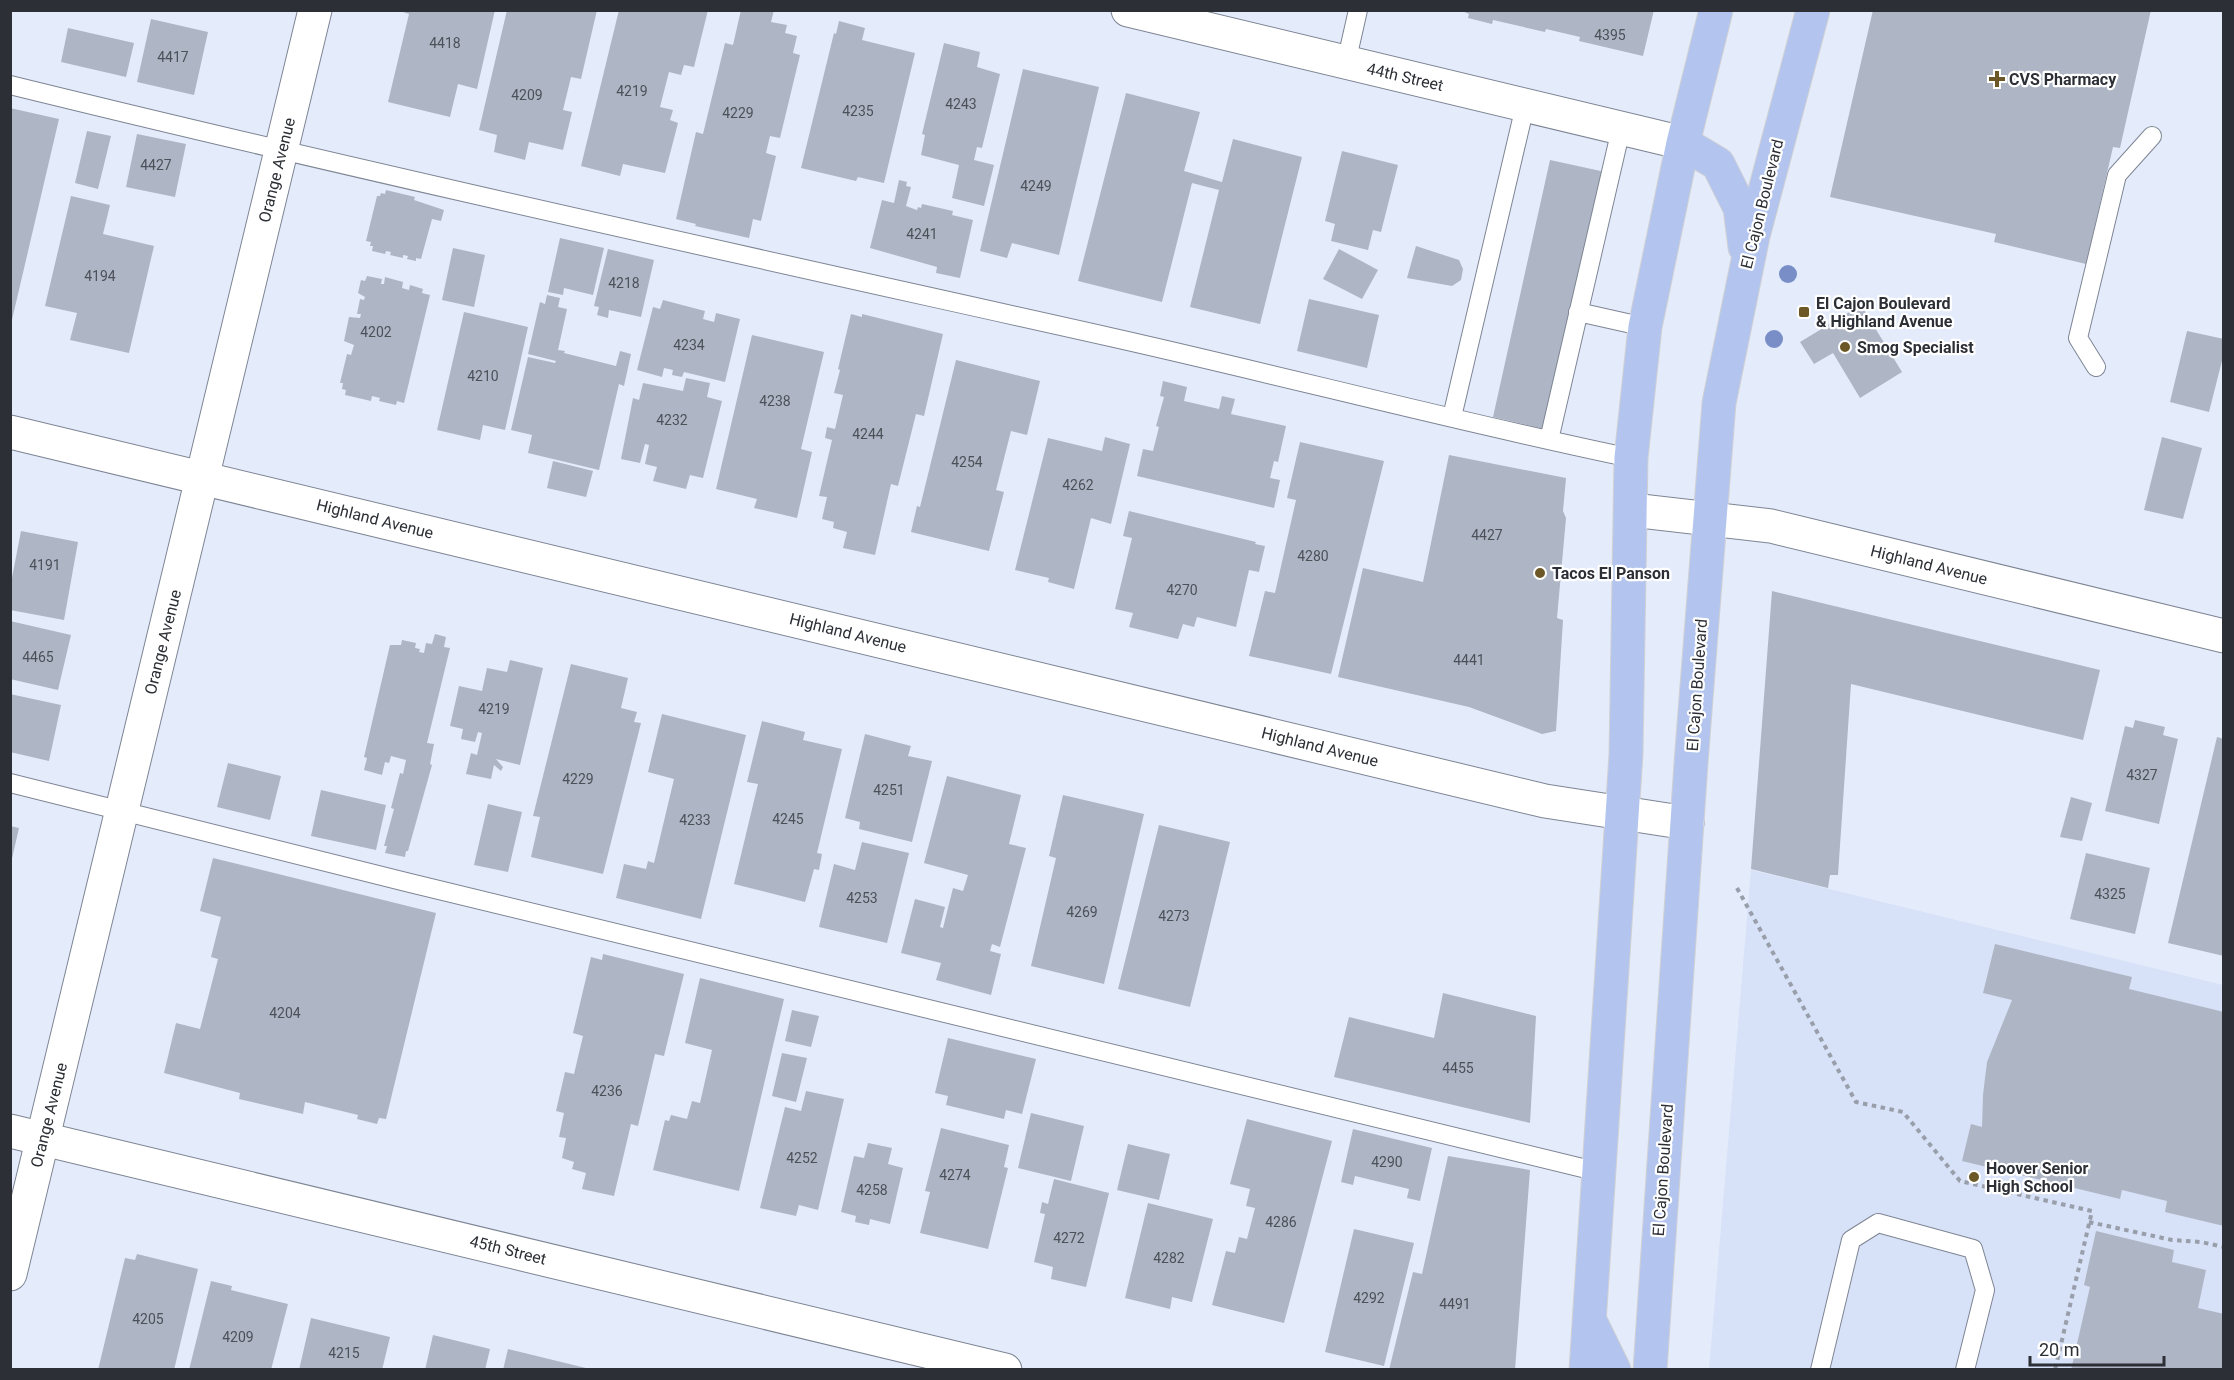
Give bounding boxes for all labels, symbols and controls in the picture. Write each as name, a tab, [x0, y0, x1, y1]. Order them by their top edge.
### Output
house number: 4395	[1594, 27, 1626, 43]
house number: 4418	[429, 35, 461, 51]
house number: 4417	[157, 49, 189, 65]
street label: 44th Street	[1365, 59, 1445, 95]
place label: CVS Pharmacy	[2009, 70, 2117, 89]
marker: CVS Pharmacy	[1990, 72, 2004, 86]
house number: 4219	[616, 83, 648, 99]
house number: 4209	[511, 87, 543, 103]
house number: 4243	[945, 96, 977, 112]
house number: 4235	[842, 103, 874, 119]
house number: 4229	[722, 105, 754, 121]
street label: Orange Avenue	[255, 116, 299, 224]
street label: El Cajon Boulevard	[1737, 137, 1787, 271]
house number: 4427	[140, 157, 172, 173]
house number: 4249	[1020, 178, 1052, 194]
house number: 4241	[906, 226, 938, 242]
house number: 4194	[84, 268, 116, 284]
house number: 4218	[608, 275, 640, 291]
place label: El Cajon Boulevard & Highland Avenue	[1816, 294, 1953, 331]
marker: El Cajon Boulevard & Highland Avenue	[1797, 305, 1811, 319]
house number: 4202	[360, 324, 392, 340]
house number: 4234	[673, 337, 705, 353]
place label: Smog Specialist	[1857, 338, 1974, 357]
marker: Smog Specialist	[1838, 340, 1852, 354]
house number: 4210	[467, 368, 499, 384]
house number: 4238	[759, 393, 791, 409]
house number: 4232	[656, 412, 688, 428]
house number: 4244	[852, 426, 884, 442]
house number: 4254	[951, 454, 983, 470]
house number: 4262	[1062, 477, 1094, 493]
street label: Highland Avenue	[315, 495, 435, 543]
house number: 4427	[1471, 527, 1503, 543]
street label: Highland Avenue	[1869, 541, 1989, 589]
house number: 4280	[1297, 548, 1329, 564]
house number: 4191	[29, 557, 61, 573]
place label: Tacos El Panson	[1552, 564, 1670, 583]
marker: Tacos El Panson	[1533, 566, 1547, 580]
house number: 4270	[1166, 582, 1198, 598]
street label: Orange Avenue	[141, 588, 185, 696]
street label: Highland Avenue	[788, 609, 908, 657]
street label: El Cajon Boulevard	[1683, 618, 1711, 752]
house number: 4465	[22, 649, 54, 665]
house number: 4441	[1453, 652, 1485, 668]
house number: 4219	[478, 701, 510, 717]
street label: Highland Avenue	[1260, 723, 1380, 771]
house number: 4327	[2126, 767, 2158, 783]
house number: 4229	[562, 771, 594, 787]
house number: 4251	[873, 782, 905, 798]
house number: 4245	[772, 811, 804, 827]
house number: 4233	[679, 812, 711, 828]
house number: 4325	[2094, 886, 2126, 902]
house number: 4253	[846, 890, 878, 906]
house number: 4269	[1066, 904, 1098, 920]
house number: 4273	[1158, 908, 1190, 924]
house number: 4204	[269, 1005, 301, 1021]
house number: 4455	[1442, 1060, 1474, 1076]
street label: Orange Avenue	[27, 1061, 71, 1169]
house number: 4236	[591, 1083, 623, 1099]
street label: El Cajon Boulevard	[1649, 1103, 1677, 1237]
house number: 4252	[786, 1150, 818, 1166]
house number: 4290	[1371, 1154, 1403, 1170]
place label: Hoover Senior High School	[1986, 1159, 2088, 1196]
house number: 4274	[939, 1167, 971, 1183]
marker: Hoover Senior High School	[1967, 1170, 1981, 1184]
house number: 4258	[856, 1182, 888, 1198]
house number: 4286	[1265, 1214, 1297, 1230]
house number: 4272	[1053, 1230, 1085, 1246]
street label: 45th Street	[468, 1231, 548, 1269]
house number: 4282	[1153, 1250, 1185, 1266]
house number: 4292	[1353, 1290, 1385, 1306]
house number: 4491	[1439, 1296, 1471, 1312]
house number: 4205	[132, 1311, 164, 1327]
house number: 4209	[222, 1329, 254, 1345]
scale bar	[2030, 1329, 2164, 1367]
text: 20 m	[2039, 1339, 2079, 1360]
house number: 4215	[328, 1345, 360, 1361]

